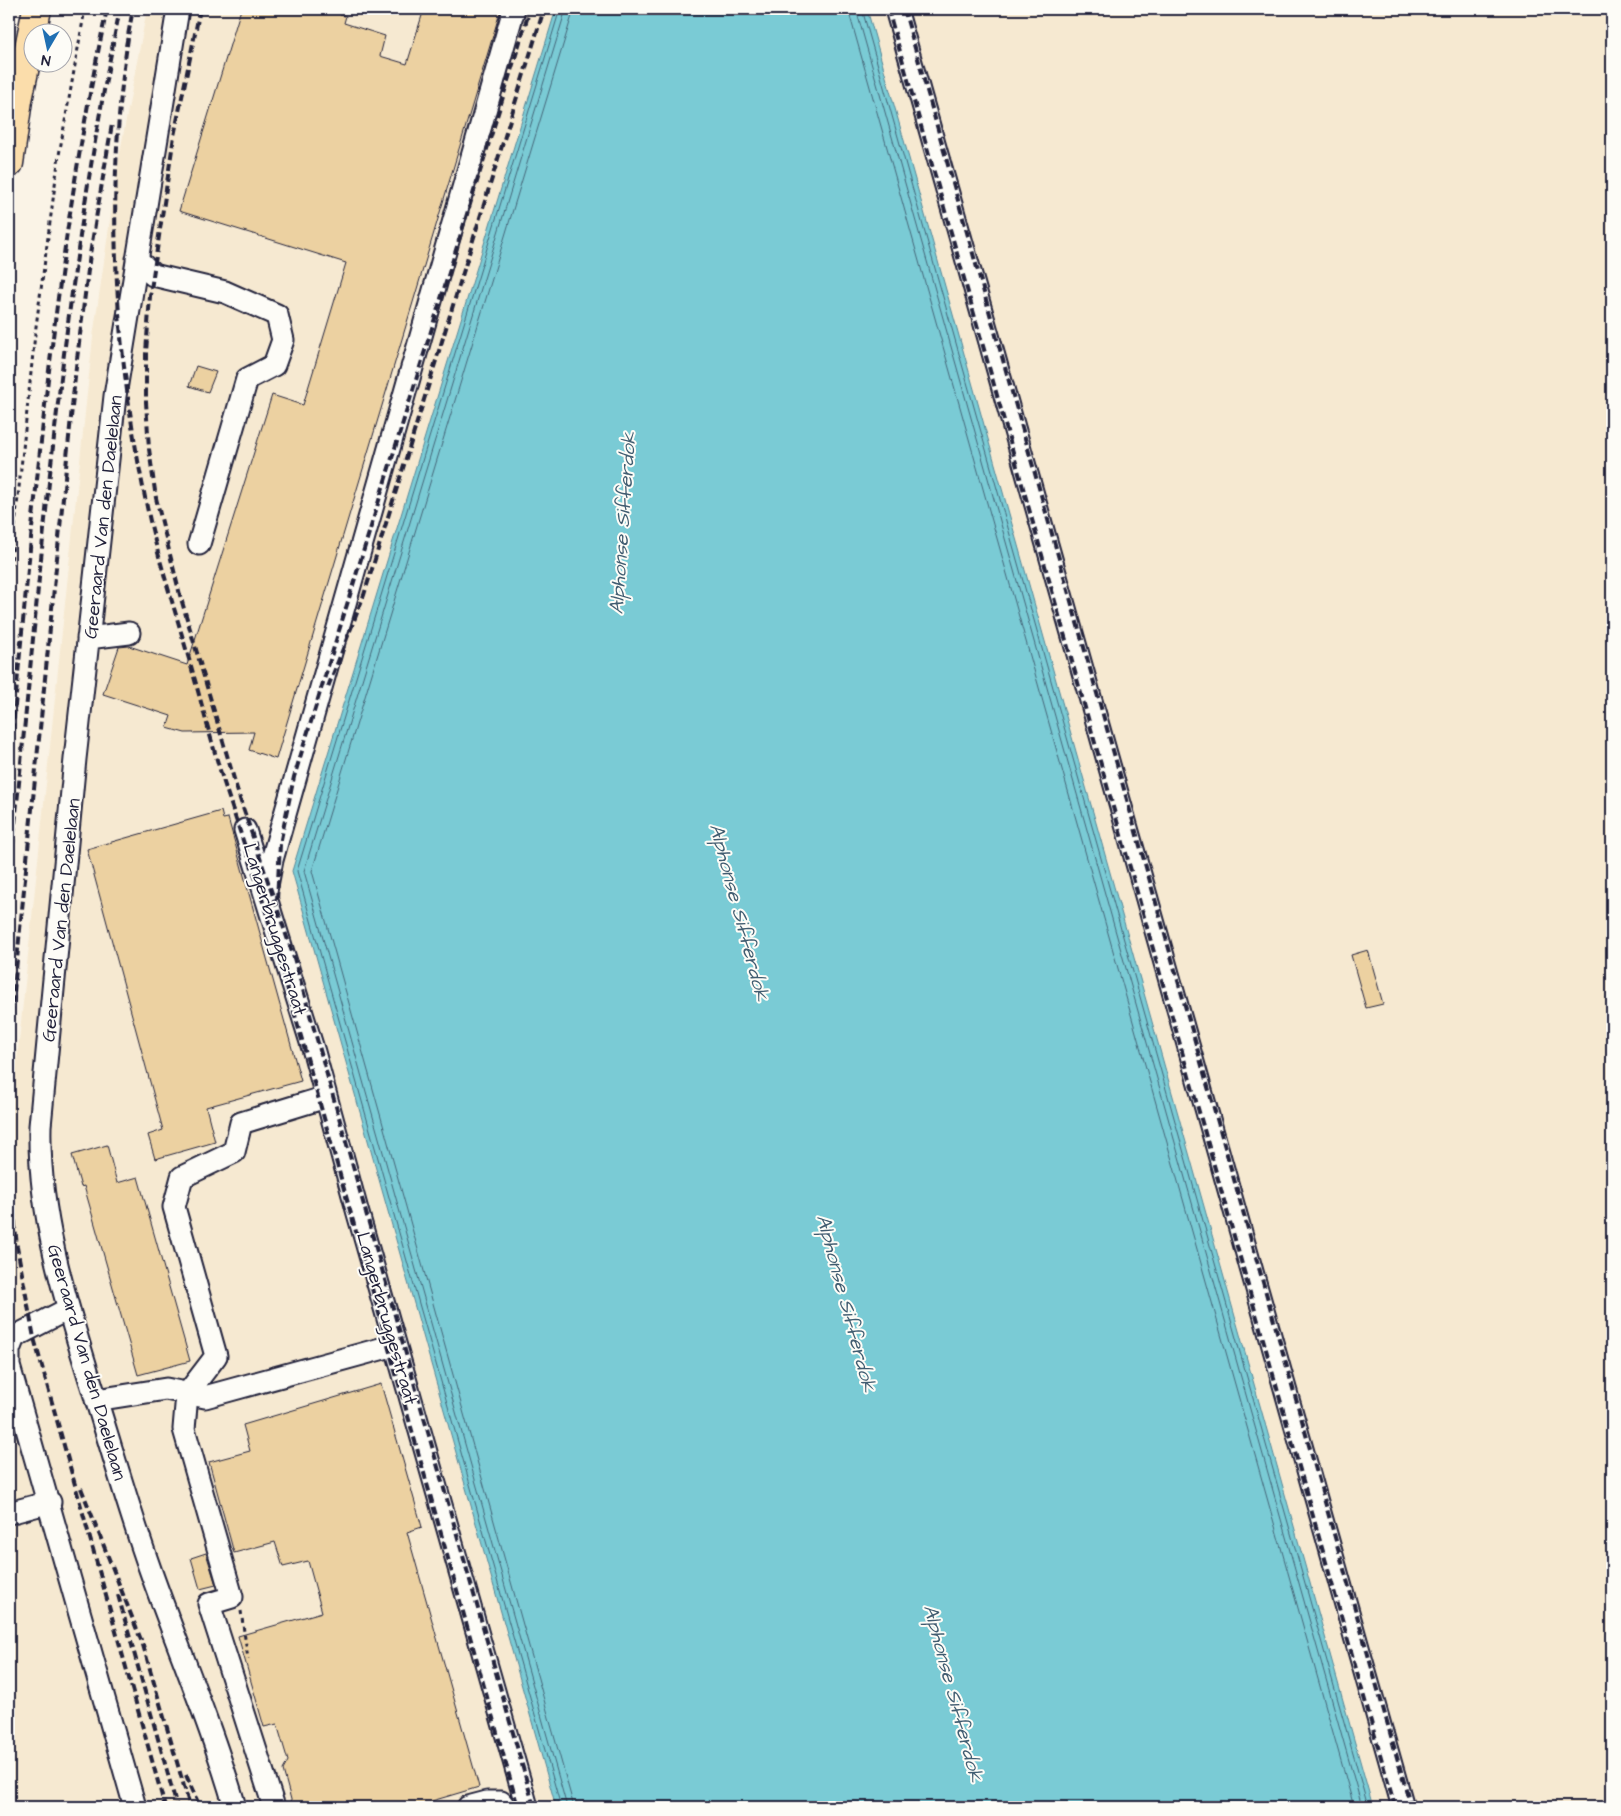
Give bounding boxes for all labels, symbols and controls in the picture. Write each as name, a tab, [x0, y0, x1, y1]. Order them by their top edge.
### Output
north arrow	[22, 22, 72, 72]
text: N	[40, 49, 52, 70]
street label: Geeraard Van den Daelelaan	[77, 394, 130, 640]
water label: Alphonse Sifferdok	[603, 430, 643, 615]
street label: Geeraard Van den Daelelaan	[35, 797, 88, 1043]
water label: Alphonse Sifferdok	[702, 821, 776, 1005]
street label: Langerbruggestraat	[235, 840, 314, 1019]
water label: Alphonse Sifferdok	[809, 1212, 883, 1396]
street label: Langerbruggestraat	[348, 1229, 424, 1408]
street label: Geeraard Van den Daelelaan	[40, 1241, 133, 1484]
water label: Alphonse Sifferdok	[916, 1602, 990, 1786]

